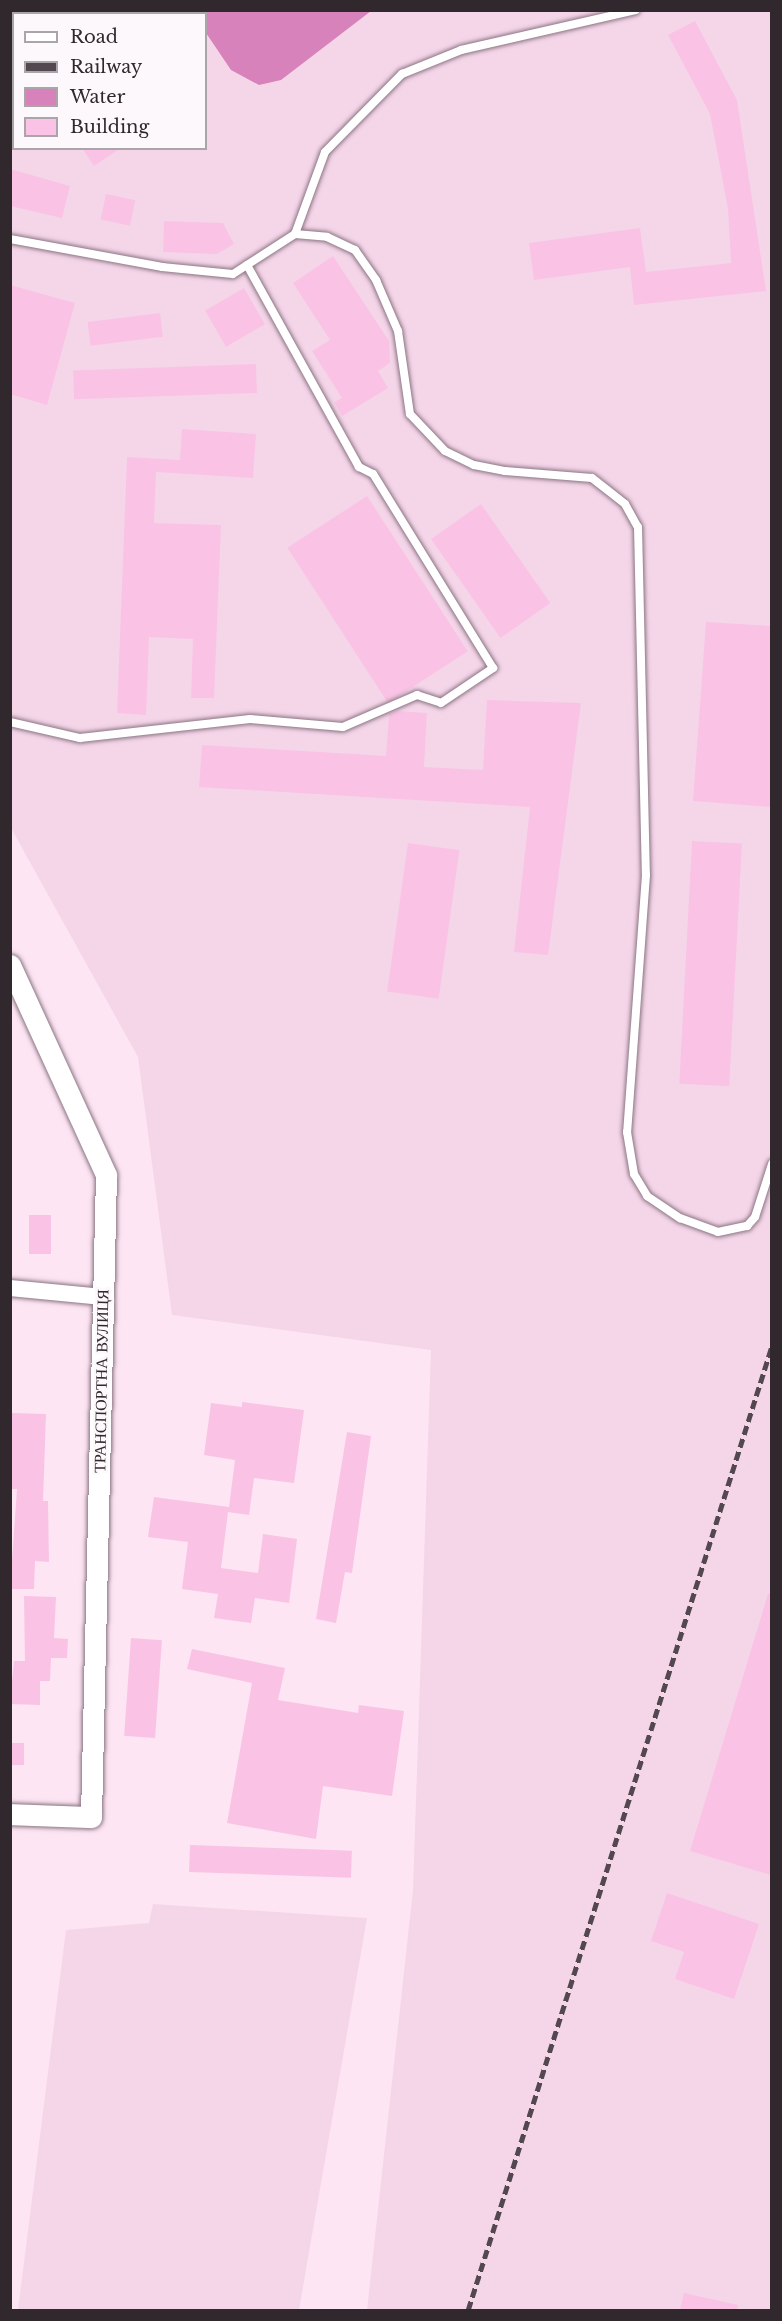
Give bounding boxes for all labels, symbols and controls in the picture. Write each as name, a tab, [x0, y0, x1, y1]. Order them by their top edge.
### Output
legend	[12, 12, 207, 150]
text: Road	[70, 26, 118, 48]
text: Railway	[70, 56, 142, 78]
text: Water	[70, 86, 125, 108]
text: Building	[70, 116, 149, 138]
street label: ТРАНСПОРТНА ВУЛИЦЯ	[90, 1289, 112, 1473]

